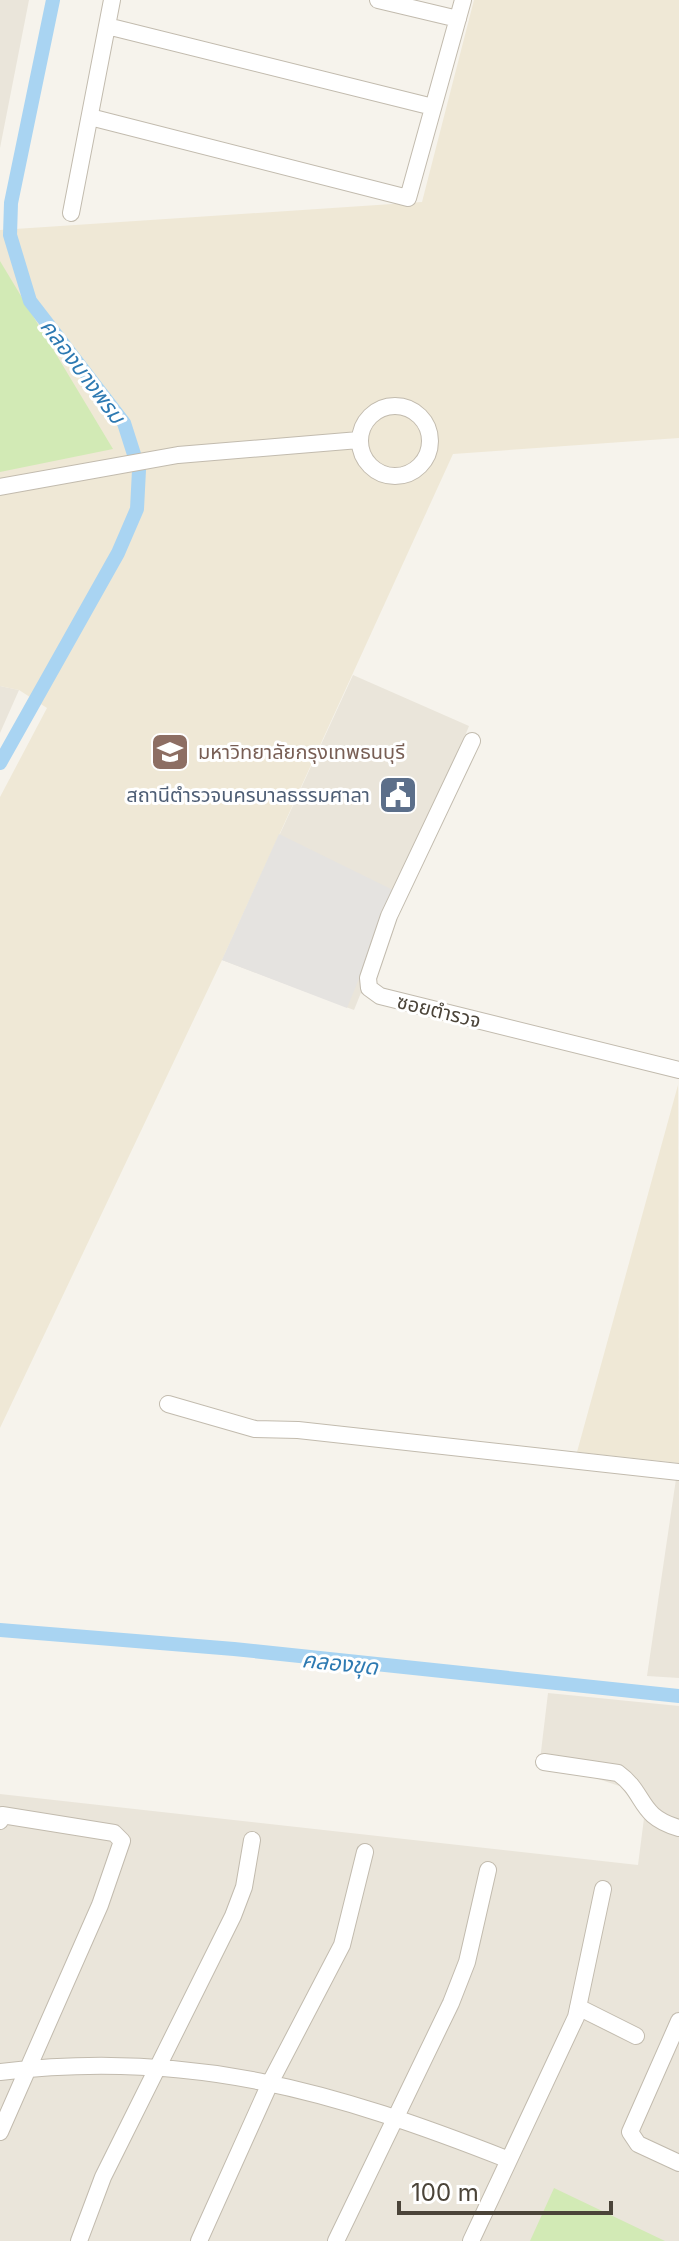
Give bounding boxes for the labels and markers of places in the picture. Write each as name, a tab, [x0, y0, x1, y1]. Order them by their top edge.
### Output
school or university icon: มหาวิทยาลัยกรุงเทพธนบุรี	[149, 731, 191, 773]
place label: มหาวิทยาลัยกรุงเทพธนบุรี	[198, 740, 405, 764]
public building icon: สถานีตำรวจนครบาลธรรมศาลา	[377, 774, 419, 816]
place label: สถานีตำรวจนครบาลธรรมศาลา	[126, 783, 370, 807]

